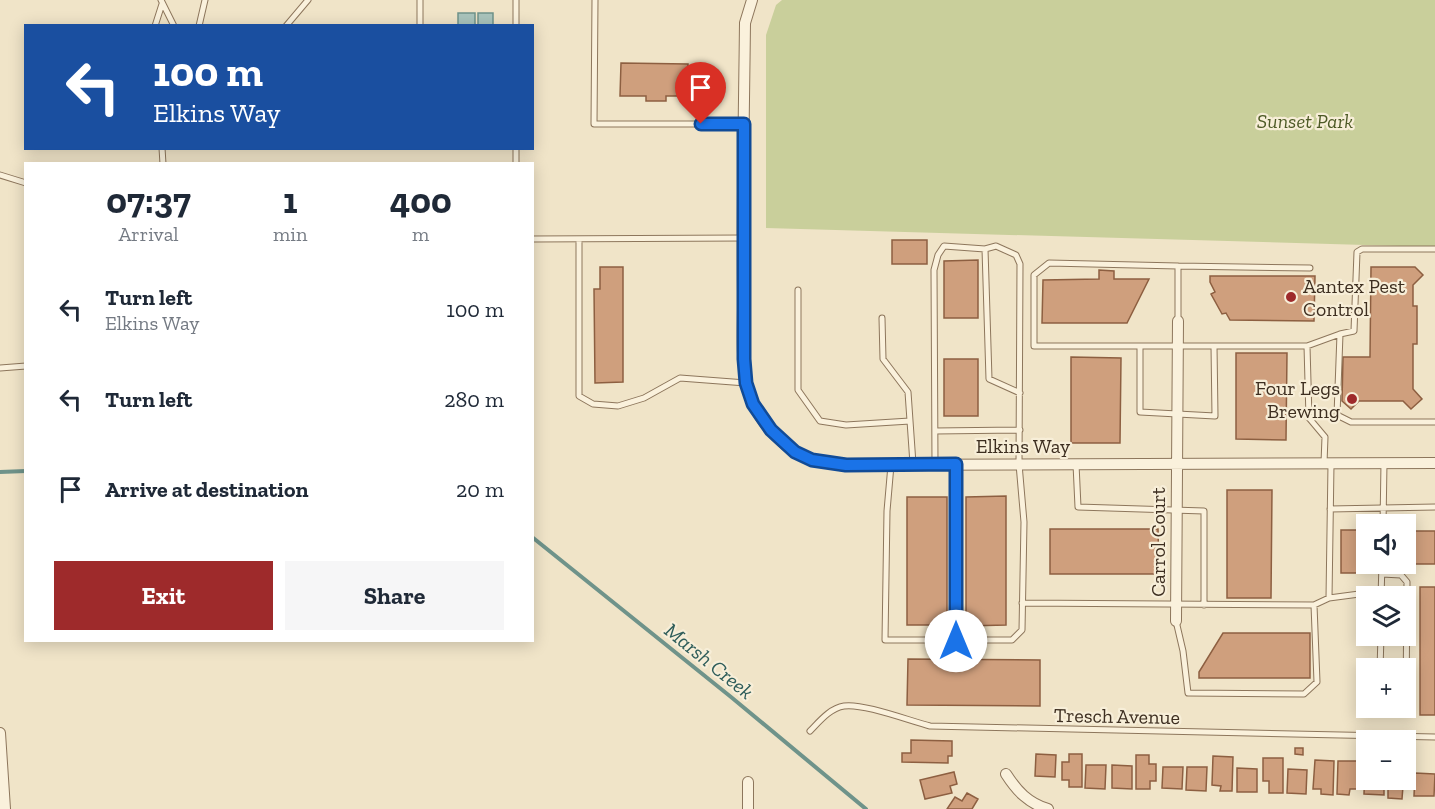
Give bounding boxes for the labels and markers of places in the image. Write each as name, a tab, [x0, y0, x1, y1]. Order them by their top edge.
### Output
pin	[675, 62, 726, 124]
place label: Aantex Pest Control	[1303, 274, 1406, 321]
marker: Aantex Pest Control	[1284, 290, 1298, 304]
place label: Four Legs Brewing	[1255, 376, 1340, 423]
marker: Four Legs Brewing	[1345, 392, 1359, 406]

